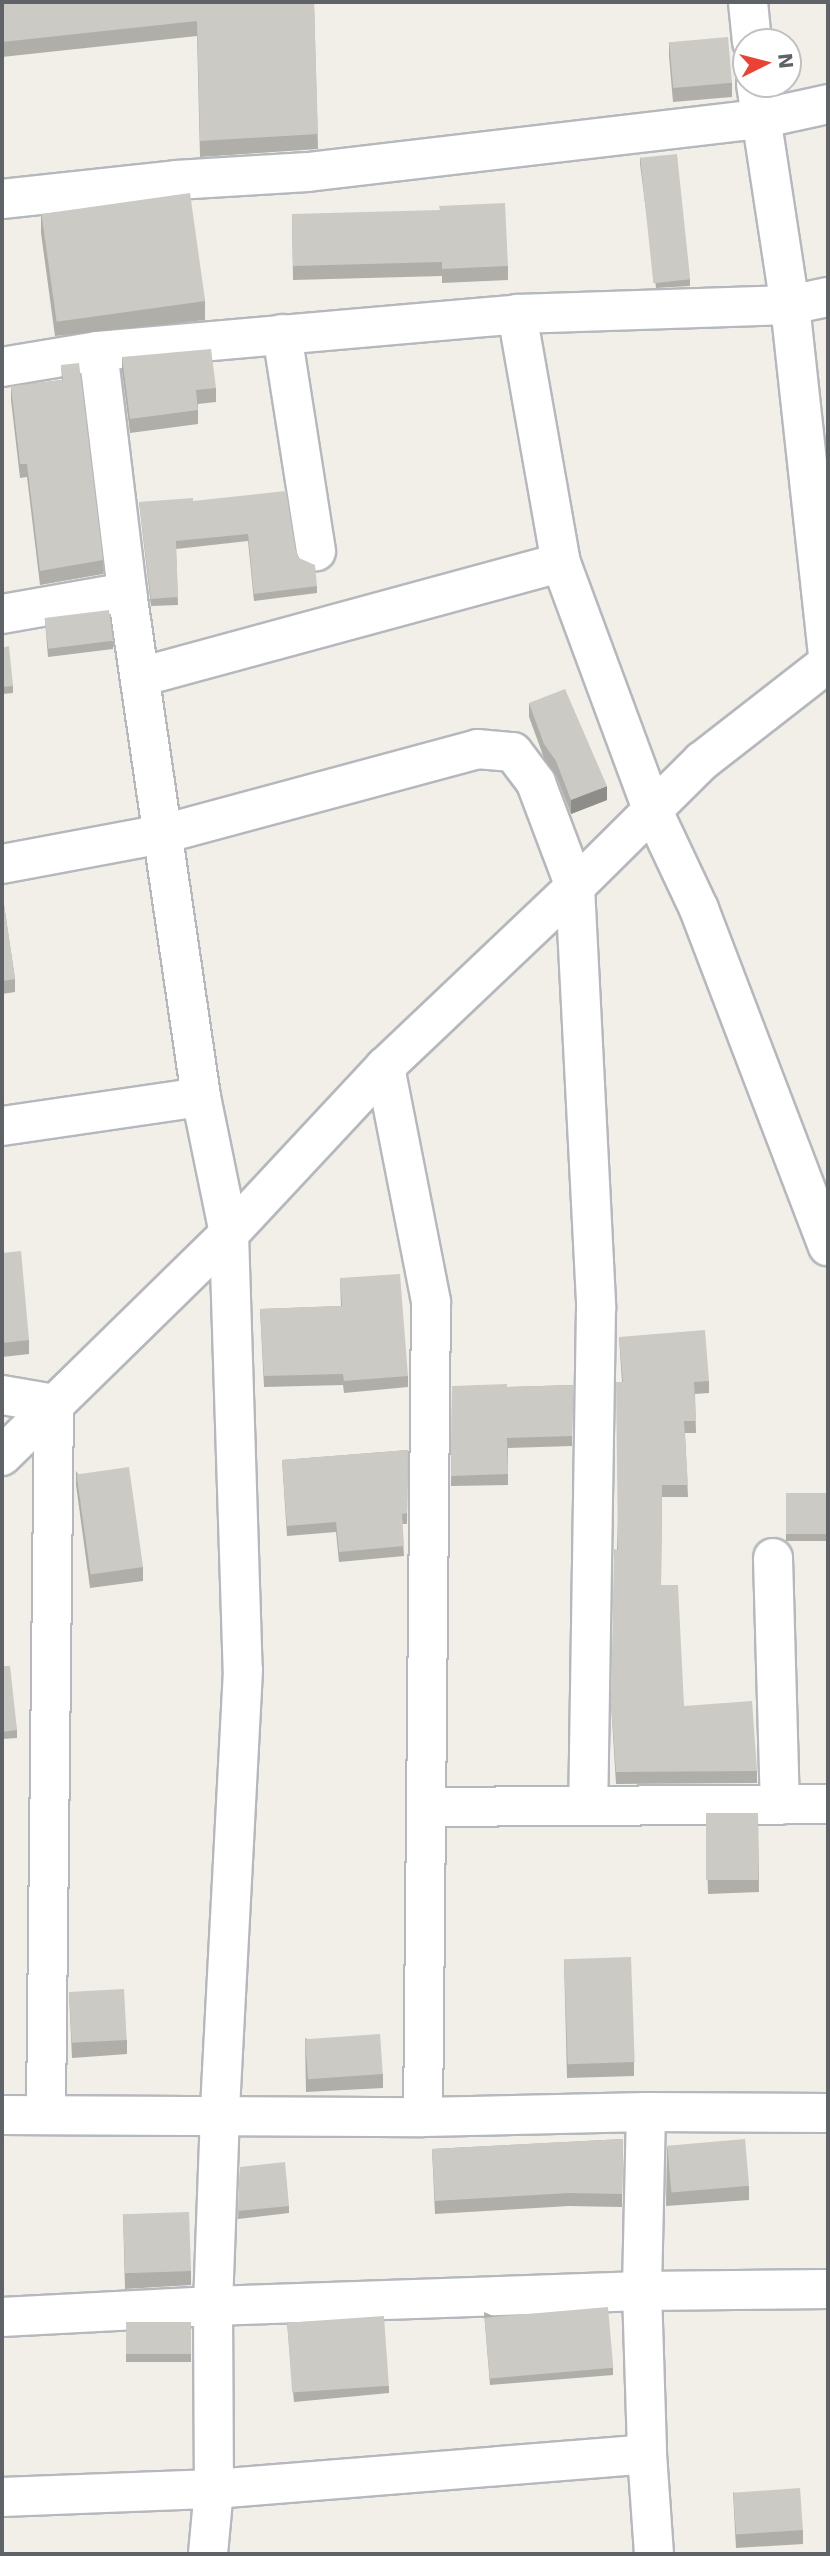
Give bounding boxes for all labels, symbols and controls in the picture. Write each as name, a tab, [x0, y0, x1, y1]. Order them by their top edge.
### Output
north arrow	[732, 28, 802, 98]
text: N	[774, 52, 798, 70]

